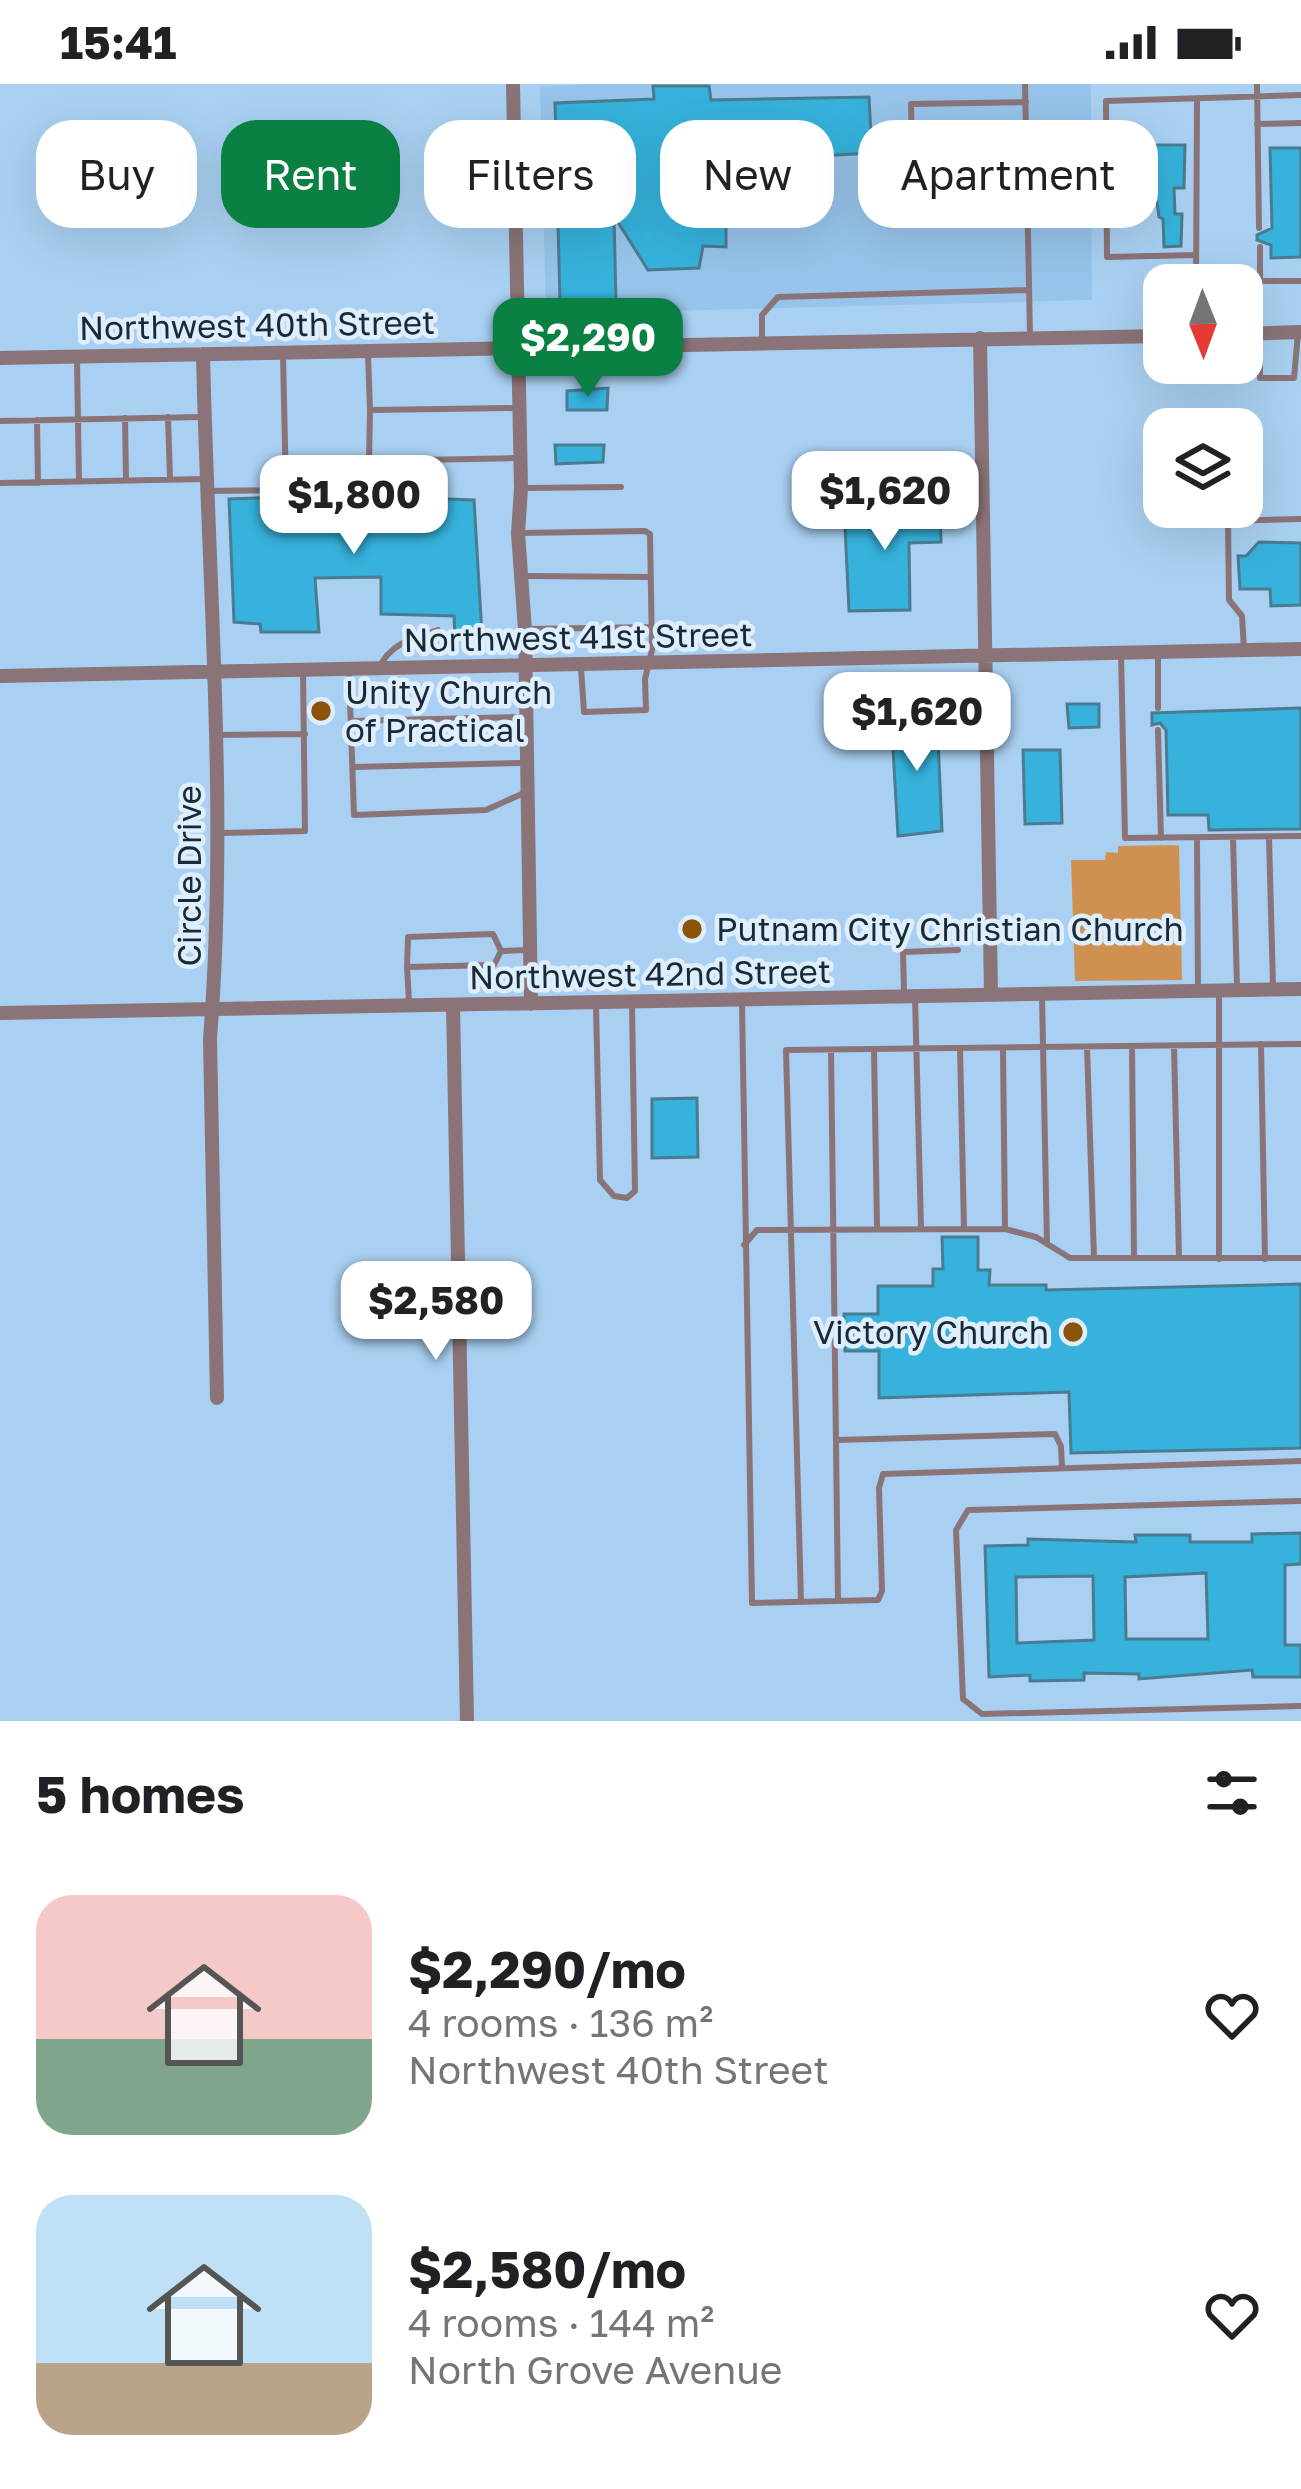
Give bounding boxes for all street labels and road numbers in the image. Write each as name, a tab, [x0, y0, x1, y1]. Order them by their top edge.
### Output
street label: Northwest 40th Street	[79, 302, 435, 347]
street label: Northwest 41st Street	[403, 614, 753, 659]
street label: Circle Drive	[169, 785, 208, 967]
street label: Northwest 42nd Street	[469, 951, 831, 996]

